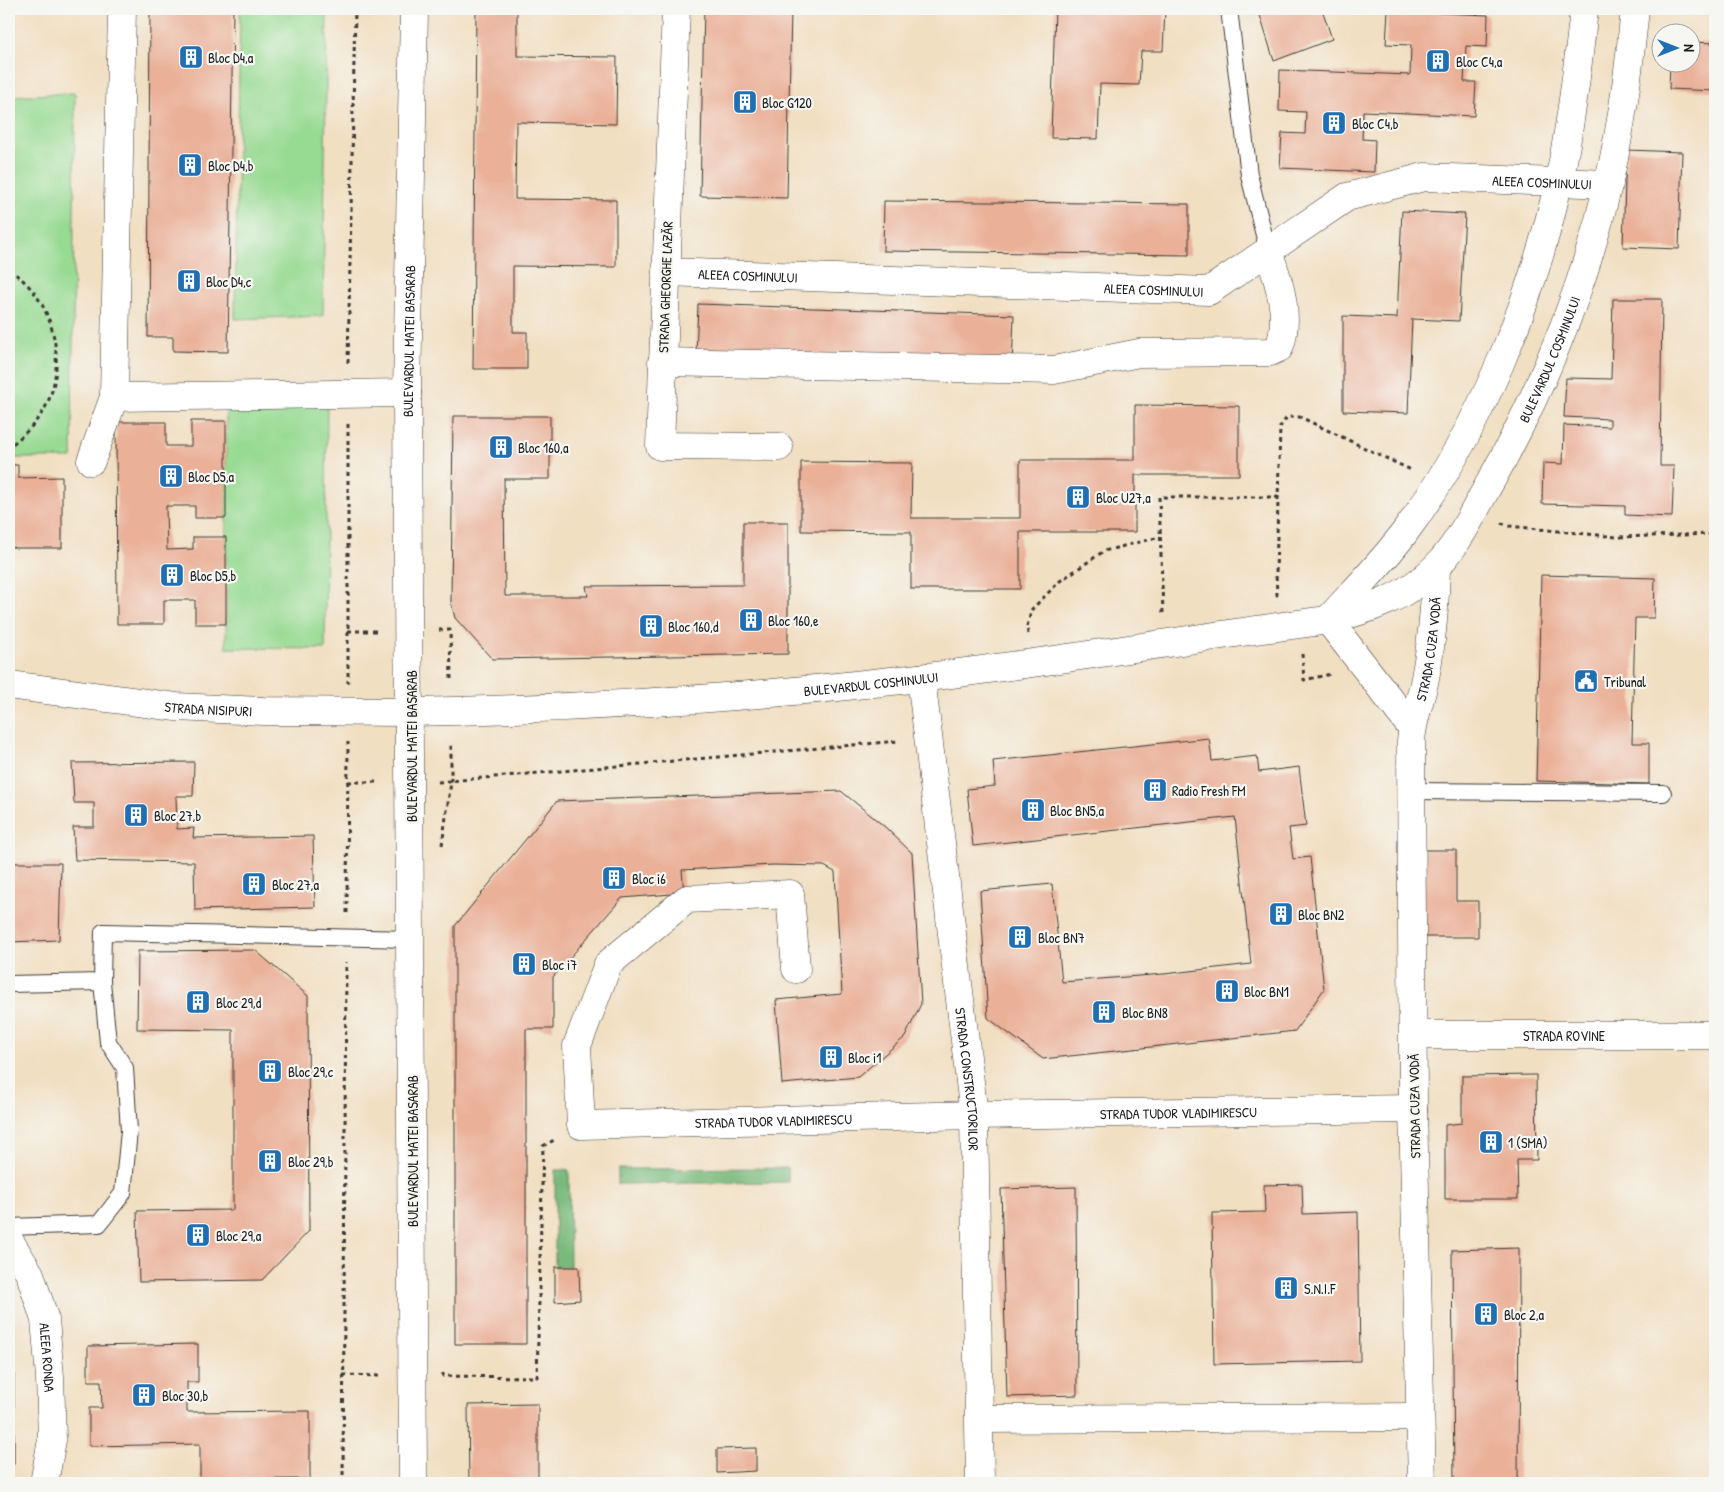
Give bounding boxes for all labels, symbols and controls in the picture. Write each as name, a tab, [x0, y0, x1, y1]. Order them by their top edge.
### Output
north arrow	[1652, 22, 1702, 72]
building icon: Bloc D4,a	[178, 44, 204, 70]
text: N	[1680, 44, 1699, 52]
place label: Bloc D4,a	[208, 48, 254, 67]
building icon: Bloc C4,a	[1425, 48, 1451, 74]
place label: Bloc C4,a	[1456, 52, 1503, 71]
building icon: Bloc G120	[732, 89, 758, 115]
place label: Bloc G120	[762, 93, 812, 112]
building icon: Bloc C4,b	[1321, 110, 1347, 136]
place label: Bloc C4,b	[1352, 114, 1399, 133]
building icon: Bloc D4,b	[177, 152, 203, 178]
place label: Bloc D4,b	[208, 156, 254, 175]
street label: ALEEA COSMINULUI	[1492, 170, 1592, 193]
street label: STRADA GHEORGHE LAZĂR	[653, 221, 677, 353]
street label: ALEEA COSMINULUI	[698, 264, 798, 286]
street label: BULEVARDUL MATEI BASARAB	[397, 265, 419, 417]
building icon: Bloc D4,c	[176, 268, 202, 294]
place label: Bloc D4,c	[206, 272, 252, 291]
street label: ALEEA COSMINULUI	[1104, 278, 1204, 300]
street label: BULEVARDUL COSMINULUI	[1514, 293, 1584, 425]
building icon: Bloc 160,a	[488, 434, 514, 460]
place label: Bloc 160,a	[518, 438, 569, 457]
building icon: Bloc D5,a	[158, 463, 184, 489]
place label: Bloc D5,a	[188, 467, 235, 486]
building icon: Bloc U27,a	[1065, 484, 1091, 510]
place label: Bloc U27,a	[1096, 488, 1151, 507]
building icon: Bloc D5,b	[159, 562, 185, 588]
place label: Bloc D5,b	[190, 566, 237, 585]
street label: STRADA CUZA VODĂ	[1410, 596, 1444, 703]
building icon: Bloc 160,e	[738, 607, 764, 633]
place label: Bloc 160,e	[768, 611, 819, 630]
building icon: Bloc 160,d	[638, 613, 664, 639]
place label: Bloc 160,d	[668, 617, 719, 636]
street label: BULEVARDUL COSMINULUI	[803, 666, 939, 700]
public building icon: Tribunal	[1573, 668, 1599, 694]
street label: BULEVARDUL MATEI BASARAB	[402, 670, 421, 822]
place label: Tribunal	[1604, 672, 1646, 691]
street label: STRADA NISIPURI	[164, 696, 253, 720]
building icon: Radio Fresh FM	[1142, 777, 1168, 803]
place label: Radio Fresh FM	[1172, 781, 1246, 800]
building icon: Bloc BN5,a	[1020, 797, 1046, 823]
place label: Bloc BN5,a	[1050, 801, 1104, 820]
building icon: Bloc 27,b	[123, 802, 149, 828]
place label: Bloc 27,b	[154, 806, 201, 825]
building icon: Bloc i6	[601, 865, 627, 891]
place label: Bloc i6	[632, 869, 666, 888]
building icon: Bloc 27,a	[241, 871, 267, 897]
place label: Bloc 27,a	[272, 875, 319, 894]
building icon: Bloc BN2	[1268, 901, 1294, 927]
place label: Bloc BN2	[1298, 905, 1345, 924]
building icon: Bloc BN7	[1007, 924, 1033, 950]
place label: Bloc BN7	[1038, 928, 1085, 947]
building icon: Bloc i7	[511, 951, 537, 977]
place label: Bloc i7	[542, 955, 577, 974]
building icon: Bloc BN1	[1214, 978, 1240, 1004]
place label: Bloc BN1	[1244, 982, 1289, 1001]
building icon: Bloc 29,d	[185, 989, 211, 1015]
place label: Bloc 29,d	[216, 993, 262, 1012]
building icon: Bloc BN8	[1091, 999, 1117, 1025]
place label: Bloc BN8	[1122, 1003, 1168, 1022]
street label: STRADA CONSTRUCTORILOR	[952, 1006, 984, 1151]
street label: STRADA ROVINE	[1523, 1026, 1605, 1045]
building icon: Bloc i1	[818, 1044, 844, 1070]
place label: Bloc i1	[848, 1048, 881, 1067]
street label: STRADA CUZA VODĂ	[1404, 1053, 1424, 1158]
building icon: Bloc 29,c	[257, 1058, 283, 1084]
place label: Bloc 29,c	[288, 1062, 334, 1081]
street label: BULEVARDUL MATEI BASARAB	[403, 1075, 422, 1227]
street label: STRADA TUDOR VLADIMIRESCU	[1100, 1102, 1257, 1123]
street label: STRADA TUDOR VLADIMIRESCU	[695, 1109, 853, 1132]
building icon: 1 (SMA)	[1478, 1129, 1504, 1155]
place label: 1 (SMA)	[1508, 1133, 1548, 1152]
building icon: Bloc 29,b	[257, 1148, 283, 1174]
place label: Bloc 29,b	[288, 1152, 334, 1171]
building icon: Bloc 29,a	[185, 1222, 211, 1248]
place label: Bloc 29,a	[216, 1226, 262, 1245]
building icon: S.N.I.F	[1273, 1275, 1299, 1301]
place label: S.N.I.F	[1304, 1279, 1336, 1298]
building icon: Bloc 2,a	[1473, 1301, 1499, 1327]
place label: Bloc 2,a	[1504, 1305, 1544, 1324]
street label: ALEEA RONDA	[36, 1322, 60, 1393]
building icon: Bloc 30,b	[131, 1382, 157, 1408]
place label: Bloc 30,b	[162, 1386, 208, 1405]

